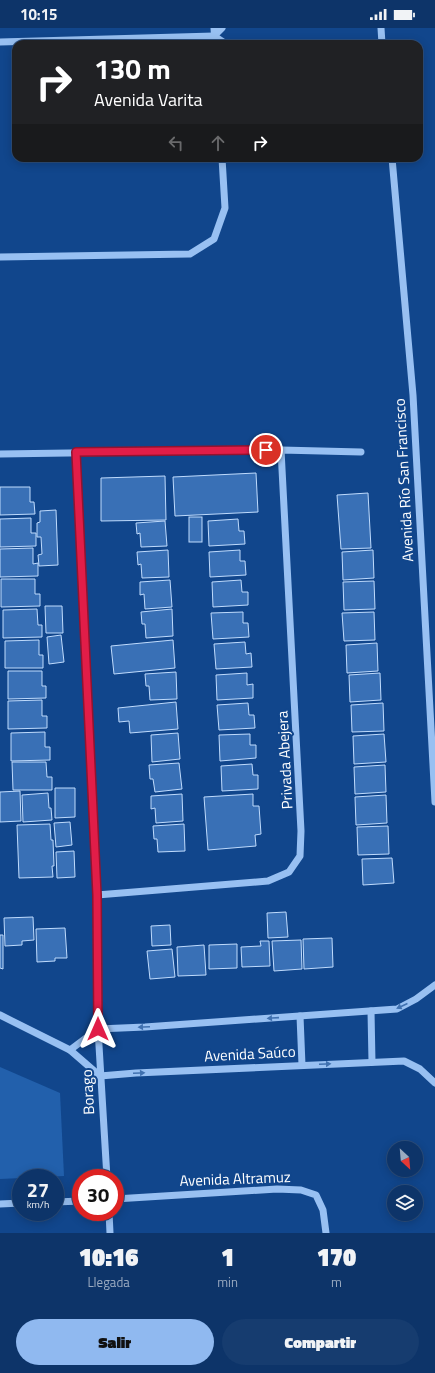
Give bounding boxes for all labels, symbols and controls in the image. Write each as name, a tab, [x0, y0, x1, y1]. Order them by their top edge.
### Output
text: 10:15	[20, 3, 57, 26]
text: 130 m	[94, 47, 171, 90]
icon: right	[28, 56, 80, 108]
text: Avenida Varita	[94, 86, 203, 113]
icon: left	[165, 132, 187, 154]
icon: ahead	[207, 132, 229, 154]
icon: right	[249, 132, 271, 154]
street label: Avenida Río San Francisco	[388, 398, 419, 562]
pin	[249, 433, 283, 467]
icon: arrive	[255, 439, 277, 461]
street label: Privada Abejera	[270, 710, 299, 810]
one-way arrow	[397, 1003, 408, 1009]
position arrow	[77, 1008, 119, 1050]
one-way arrow	[267, 1015, 279, 1022]
one-way arrow	[138, 1023, 150, 1030]
street label: Avenida Saúco	[204, 1040, 296, 1067]
one-way arrow	[319, 1061, 332, 1067]
street label: Borago	[75, 1069, 100, 1115]
one-way arrow	[133, 1069, 145, 1076]
north arrow	[387, 1141, 423, 1177]
map controls	[387, 1141, 423, 1221]
street label: Avenida Altramuz	[179, 1165, 291, 1192]
speed limit sign: 30	[72, 1169, 124, 1221]
text: 27	[27, 1174, 49, 1205]
button: layers	[387, 1185, 423, 1221]
text: km/h	[27, 1197, 49, 1212]
text: 10:16	[79, 1239, 138, 1275]
text: 1	[221, 1239, 234, 1275]
text: 170	[317, 1239, 356, 1275]
text: Llegada	[87, 1272, 130, 1292]
text: min	[217, 1272, 238, 1292]
text: m	[331, 1272, 342, 1292]
button: Salir	[16, 1319, 214, 1365]
button: Compartir	[222, 1319, 419, 1365]

